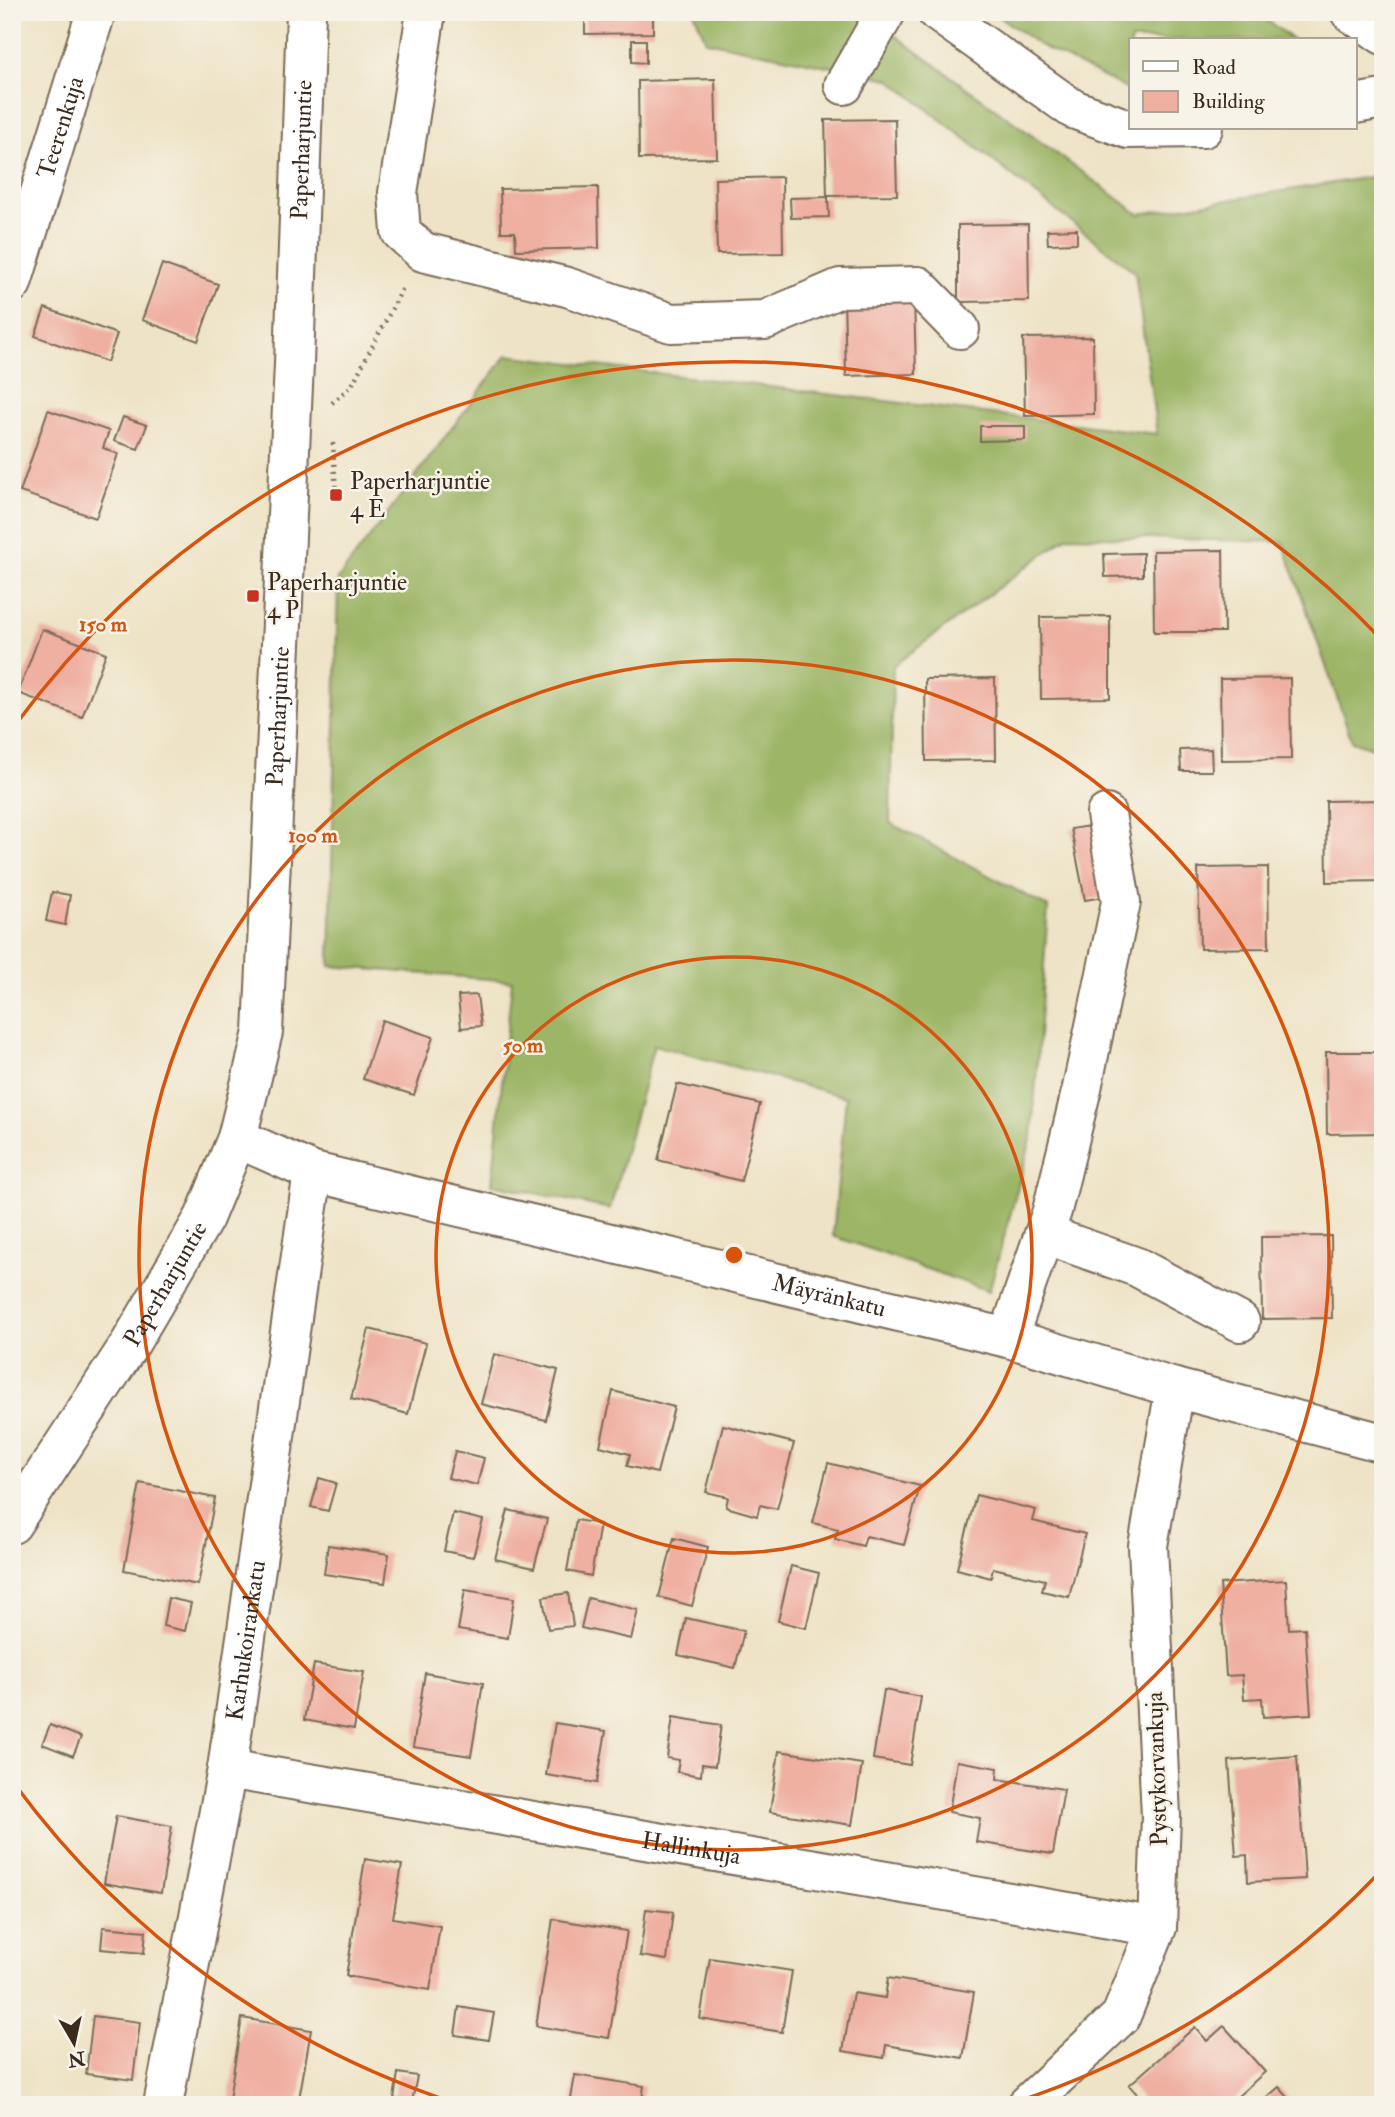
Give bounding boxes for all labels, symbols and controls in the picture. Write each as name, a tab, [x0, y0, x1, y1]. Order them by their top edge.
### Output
legend	[1129, 38, 1356, 130]
text: Road	[1192, 54, 1237, 81]
street label: Teerenkuja	[30, 71, 91, 182]
street label: Paperharjuntie	[283, 79, 319, 220]
text: Building	[1192, 88, 1265, 115]
place label: Paperharjuntie 4 E	[350, 466, 490, 525]
marker: Paperharjuntie 4 E	[328, 487, 344, 503]
place label: Paperharjuntie 4 P	[267, 567, 407, 626]
marker: Paperharjuntie 4 P	[245, 588, 261, 604]
text: 150 m	[79, 611, 128, 638]
street label: Paperharjuntie	[259, 646, 296, 787]
text: 100 m	[288, 822, 339, 849]
text: 50 m	[503, 1032, 544, 1059]
street label: Paperharjuntie	[116, 1216, 214, 1352]
centre of rings	[722, 1243, 746, 1267]
street label: Mäyränkatu	[769, 1267, 889, 1324]
street label: Karhukoirankatu	[219, 1558, 272, 1723]
street label: Pystykorvankuja	[1139, 1690, 1175, 1847]
street label: Hallinkuja	[640, 1824, 744, 1872]
north arrow	[38, 2008, 108, 2078]
text: N	[65, 2045, 88, 2072]

